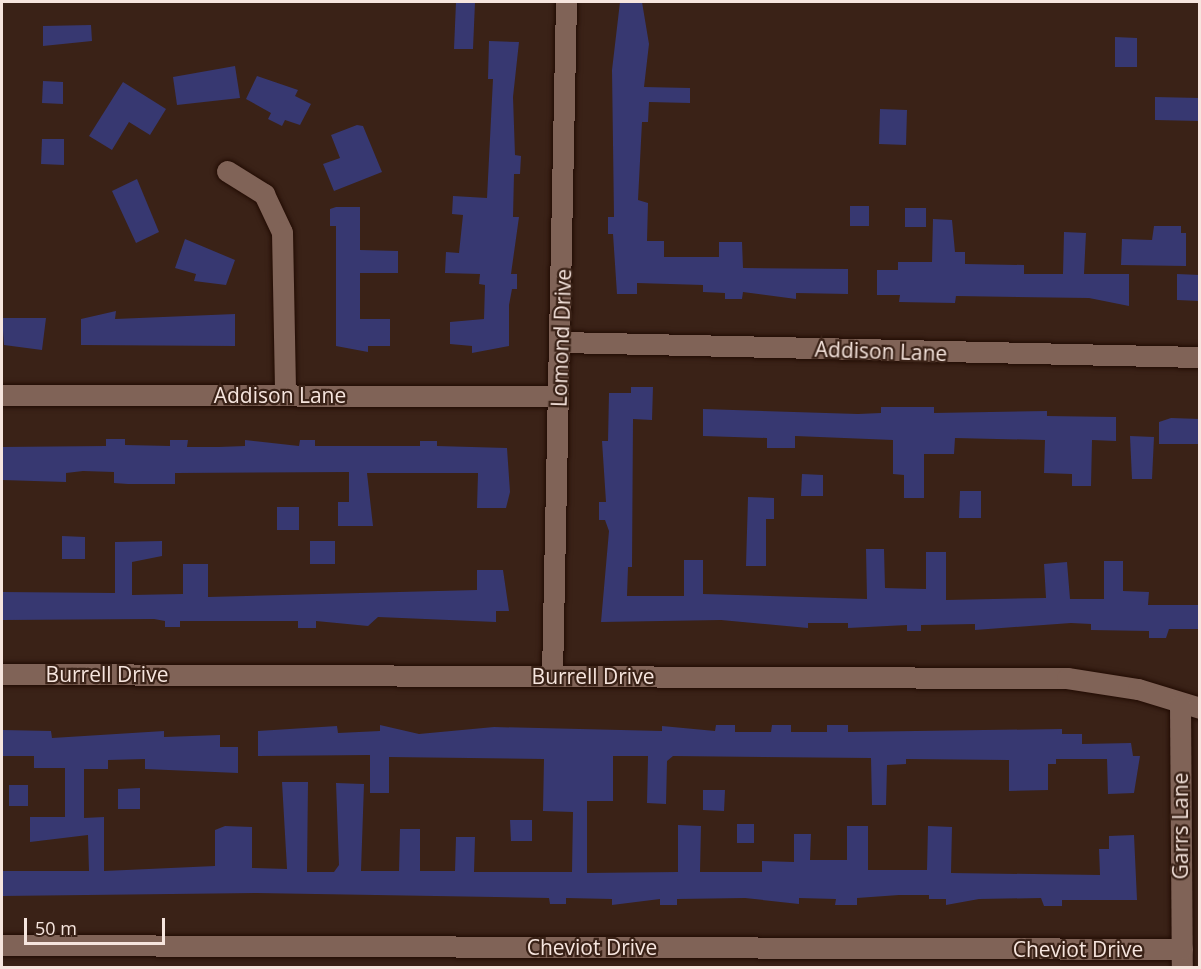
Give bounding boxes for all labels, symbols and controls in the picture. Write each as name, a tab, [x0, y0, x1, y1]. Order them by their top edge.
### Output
street label: Lomond Drive	[546, 268, 576, 408]
street label: Addison Lane	[814, 336, 948, 366]
street label: Addison Lane	[214, 382, 346, 408]
street label: Burrell Drive	[46, 661, 168, 687]
street label: Burrell Drive	[532, 663, 654, 689]
street label: Garrs Lane	[1167, 773, 1193, 879]
scale bar	[27, 906, 168, 944]
text: 50 m	[35, 916, 77, 940]
street label: Cheviot Drive	[527, 934, 657, 960]
street label: Cheviot Drive	[1013, 936, 1143, 962]

